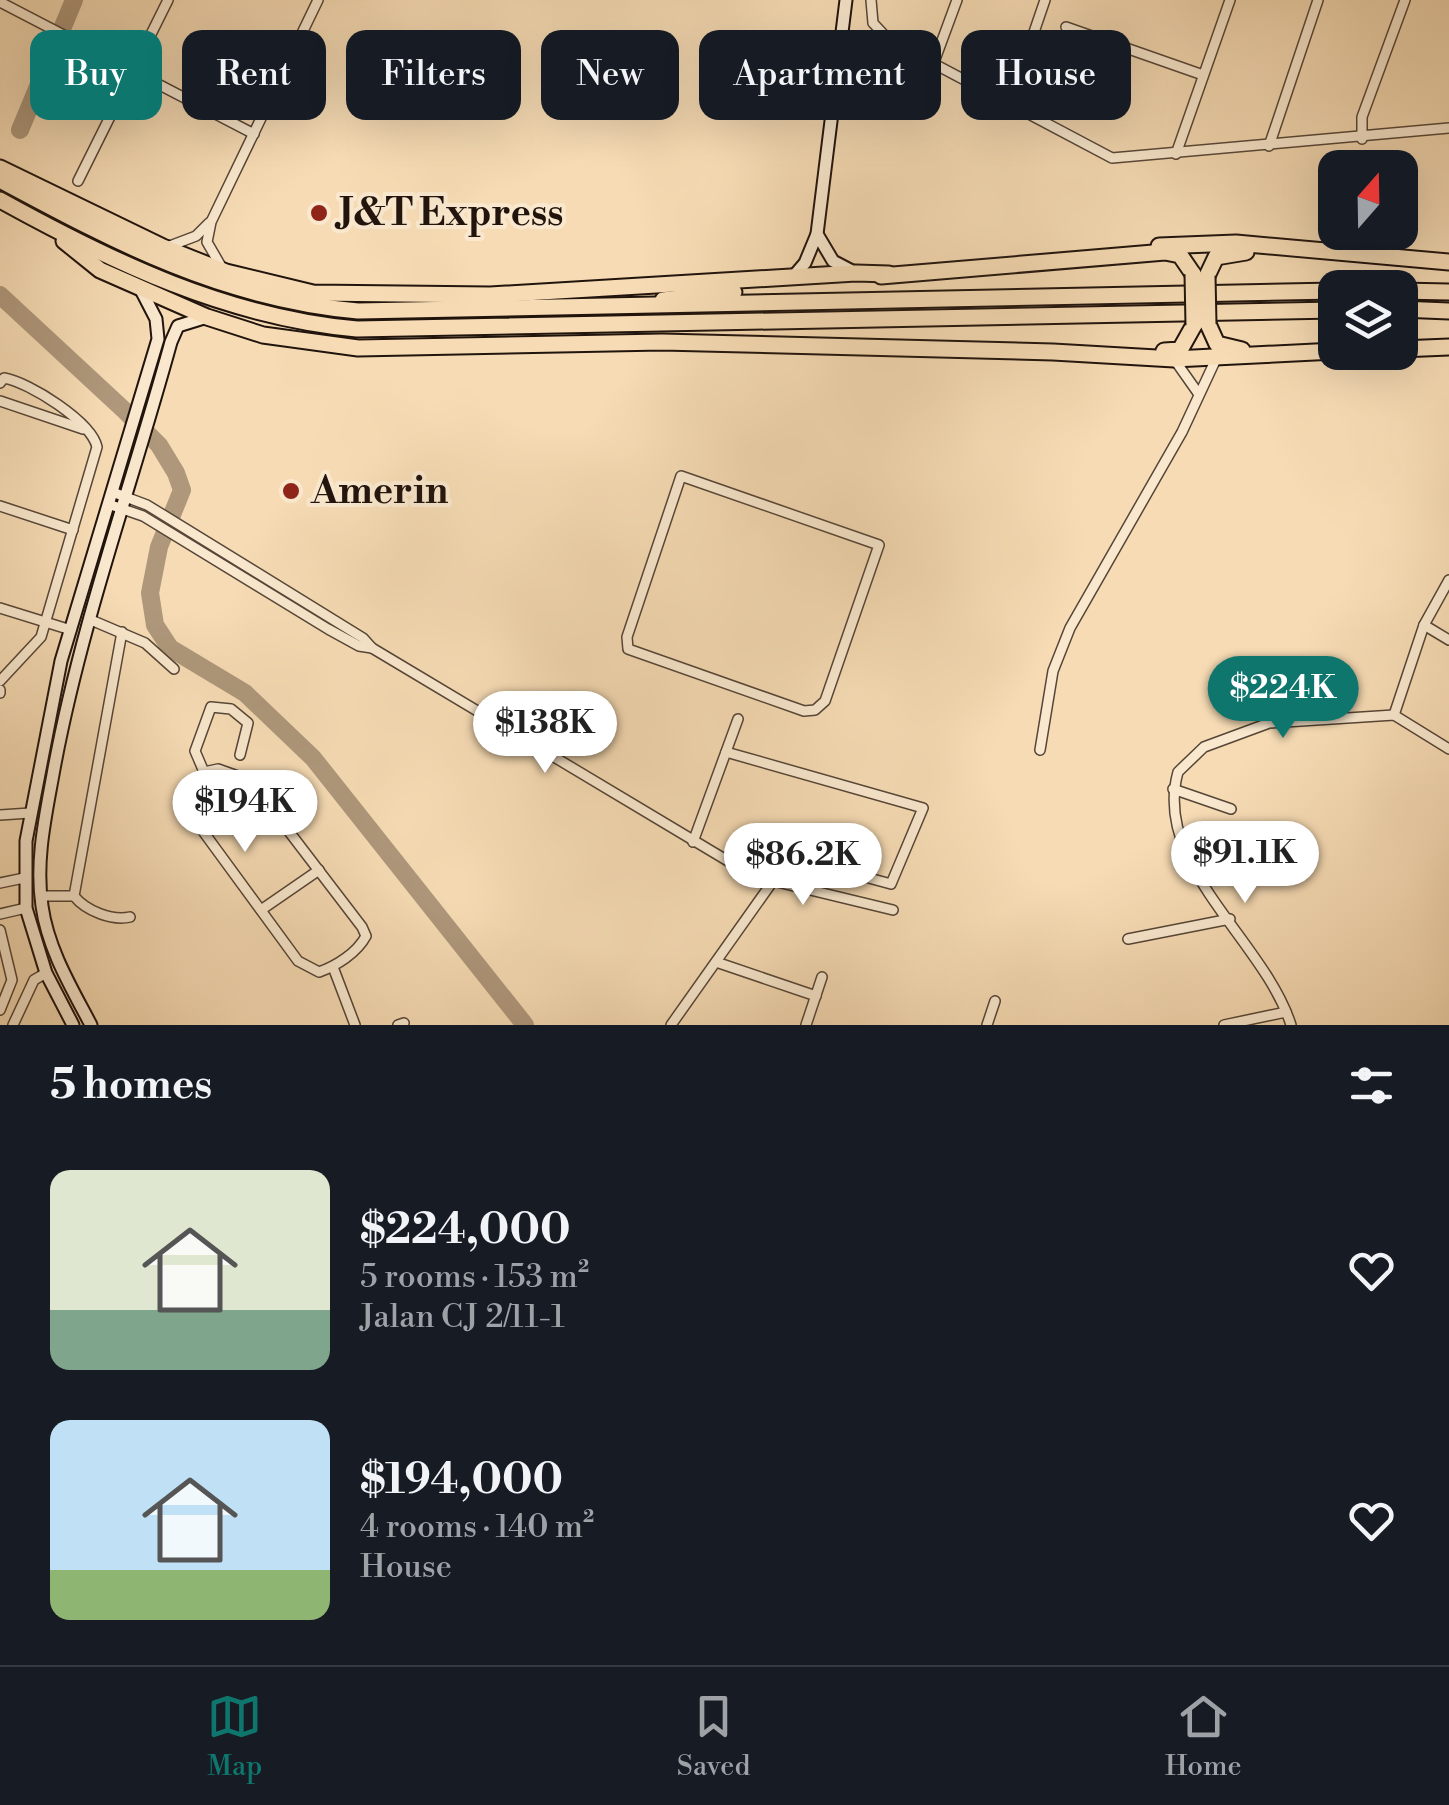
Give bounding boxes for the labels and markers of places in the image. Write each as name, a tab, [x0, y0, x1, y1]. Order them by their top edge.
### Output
place label: J&T Express	[334, 190, 564, 237]
marker: J&T Express	[308, 202, 330, 224]
place label: Amerin	[310, 468, 448, 515]
marker: Amerin	[280, 480, 302, 502]
pin: $224K	[1213, 656, 1353, 741]
pin: $138K	[475, 691, 615, 776]
pin: $194K	[175, 770, 315, 855]
pin: $91.1K	[1164, 821, 1326, 906]
pin: $86.2K	[722, 823, 884, 908]

